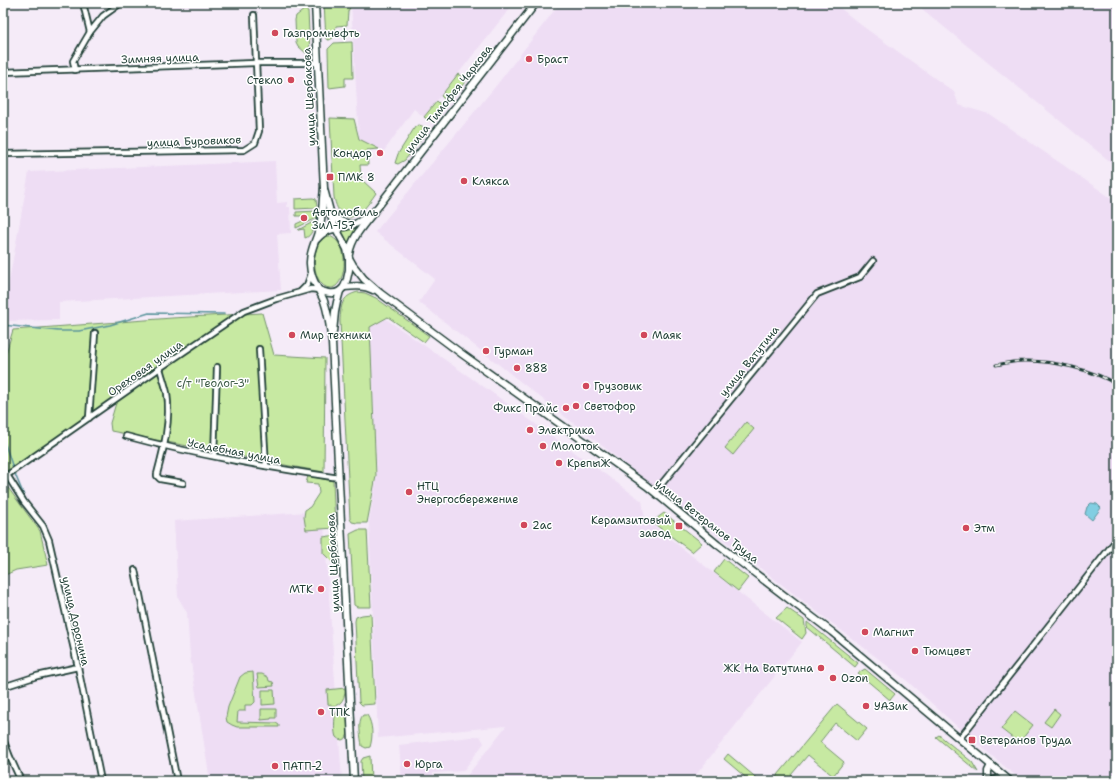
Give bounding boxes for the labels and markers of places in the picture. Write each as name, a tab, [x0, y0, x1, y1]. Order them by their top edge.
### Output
place label: Газпромнефть	[283, 26, 360, 41]
marker: Газпромнефть	[270, 28, 280, 38]
place label: Браст	[537, 52, 568, 67]
marker: Браст	[524, 54, 534, 64]
place label: Стекло	[247, 73, 283, 88]
marker: Стекло	[286, 75, 296, 85]
place label: Кондор	[333, 146, 372, 161]
marker: Кондор	[375, 148, 385, 158]
place label: ПМК 8	[338, 170, 375, 185]
marker: ПМК 8	[325, 172, 335, 182]
place label: Клякса	[472, 174, 509, 189]
marker: Клякса	[459, 176, 469, 186]
place label: Автомобиль ЗиЛ-157	[312, 205, 379, 233]
marker: Автомобиль ЗиЛ-157	[299, 213, 309, 223]
place label: Мир техники	[300, 328, 372, 343]
place label: Маяк	[652, 328, 682, 343]
marker: Мир техники	[287, 330, 297, 340]
marker: Маяк	[639, 330, 649, 340]
place label: Гурман	[494, 344, 533, 359]
marker: Гурман	[481, 346, 491, 356]
place label: 888	[525, 361, 548, 376]
marker: 888	[512, 363, 522, 373]
place label: Грузовик	[594, 379, 642, 394]
marker: Грузовик	[581, 381, 591, 391]
place label: Светофор	[584, 399, 636, 414]
place label: Фикс Прайс	[493, 401, 558, 416]
marker: Светофор	[571, 401, 581, 411]
marker: Фикс Прайс	[561, 403, 571, 413]
place label: Электрика	[538, 423, 594, 438]
marker: Электрика	[525, 425, 535, 435]
place label: Молоток	[551, 439, 599, 454]
marker: Молоток	[538, 441, 548, 451]
place label: КрепыЖ	[567, 456, 610, 471]
marker: КрепыЖ	[554, 458, 564, 468]
place label: НТЦ Энергосбережение	[417, 479, 518, 507]
marker: НТЦ Энергосбережение	[404, 487, 414, 497]
place label: Керамзитовый завод	[591, 513, 671, 541]
place label: 2ас	[532, 518, 552, 533]
marker: 2ас	[519, 520, 529, 530]
marker: Керамзитовый завод	[674, 521, 684, 531]
place label: Этм	[974, 521, 995, 536]
marker: Этм	[961, 523, 971, 533]
place label: МТК	[289, 582, 313, 597]
marker: МТК	[316, 584, 326, 594]
place label: Магнит	[873, 625, 914, 640]
marker: Магнит	[860, 627, 870, 637]
place label: Тюмцвет	[923, 644, 971, 659]
marker: Тюмцвет	[910, 646, 920, 656]
place label: ЖК На Ватутина	[723, 661, 813, 676]
marker: ЖК На Ватутина	[816, 663, 826, 673]
place label: Ozon	[841, 671, 869, 686]
marker: Ozon	[828, 673, 838, 683]
place label: УАЗик	[874, 699, 908, 714]
marker: УАЗик	[861, 701, 871, 711]
place label: ТПК	[329, 705, 350, 720]
marker: ТПК	[316, 707, 326, 717]
place label: Ветеранов Труда	[980, 733, 1072, 748]
marker: Ветеранов Труда	[967, 735, 977, 745]
place label: Юрга	[415, 757, 443, 772]
place label: ПАТП-2	[283, 759, 322, 774]
marker: Юрга	[402, 759, 412, 769]
marker: ПАТП-2	[270, 761, 280, 771]

